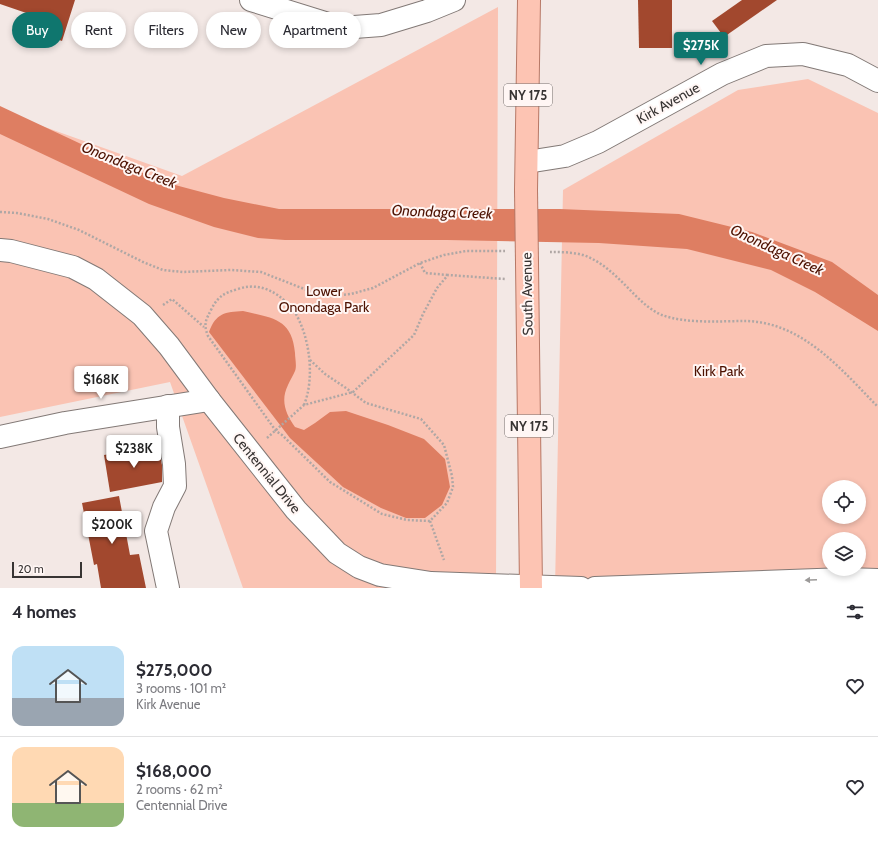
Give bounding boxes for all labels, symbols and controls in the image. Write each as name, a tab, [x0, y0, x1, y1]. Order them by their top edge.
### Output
chip: Buy	[12, 12, 63, 48]
chip: Rent	[71, 12, 126, 48]
chip: Filters	[134, 12, 198, 48]
chip: New	[206, 12, 261, 48]
chip: Apartment	[269, 12, 361, 48]
pin: $275K	[673, 32, 729, 66]
text: $275K	[683, 37, 719, 53]
street label: Kirk Avenue	[633, 78, 703, 128]
road number: NY 175	[504, 84, 552, 106]
water label: Onondaga Creek	[79, 138, 180, 192]
water label: Onondaga Creek	[391, 201, 493, 223]
water label: Onondaga Creek	[728, 221, 827, 280]
street label: South Avenue	[517, 252, 537, 336]
park label: Lower Onondaga Park	[279, 282, 370, 316]
park label: Kirk Park	[694, 362, 745, 380]
pin: $168K	[73, 366, 129, 400]
text: $168K	[83, 371, 119, 387]
road number: NY 175	[505, 415, 553, 437]
street label: Centennial Drive	[229, 429, 305, 517]
pin: $238K	[106, 435, 162, 469]
text: $238K	[115, 440, 153, 456]
map controls	[822, 480, 866, 576]
button: locate	[822, 480, 866, 524]
pin: $200K	[84, 511, 140, 545]
text: $200K	[92, 516, 132, 532]
button: layers	[822, 532, 866, 576]
scale bar	[12, 560, 82, 579]
text: 20 m	[18, 562, 44, 576]
one-way arrow	[805, 577, 817, 584]
icon: filters	[844, 601, 866, 623]
text: 4 homes	[12, 602, 76, 622]
text: $275,000	[136, 660, 212, 680]
icon: home	[44, 662, 92, 710]
icon: heart	[844, 675, 866, 697]
text: 3 rooms · 101 m²	[136, 680, 226, 696]
text: Kirk Avenue	[136, 696, 201, 712]
text: $168,000	[136, 761, 212, 781]
icon: home	[44, 763, 92, 811]
icon: heart	[844, 776, 866, 798]
text: 2 rooms · 62 m²	[136, 781, 223, 797]
text: Centennial Drive	[136, 797, 227, 813]

